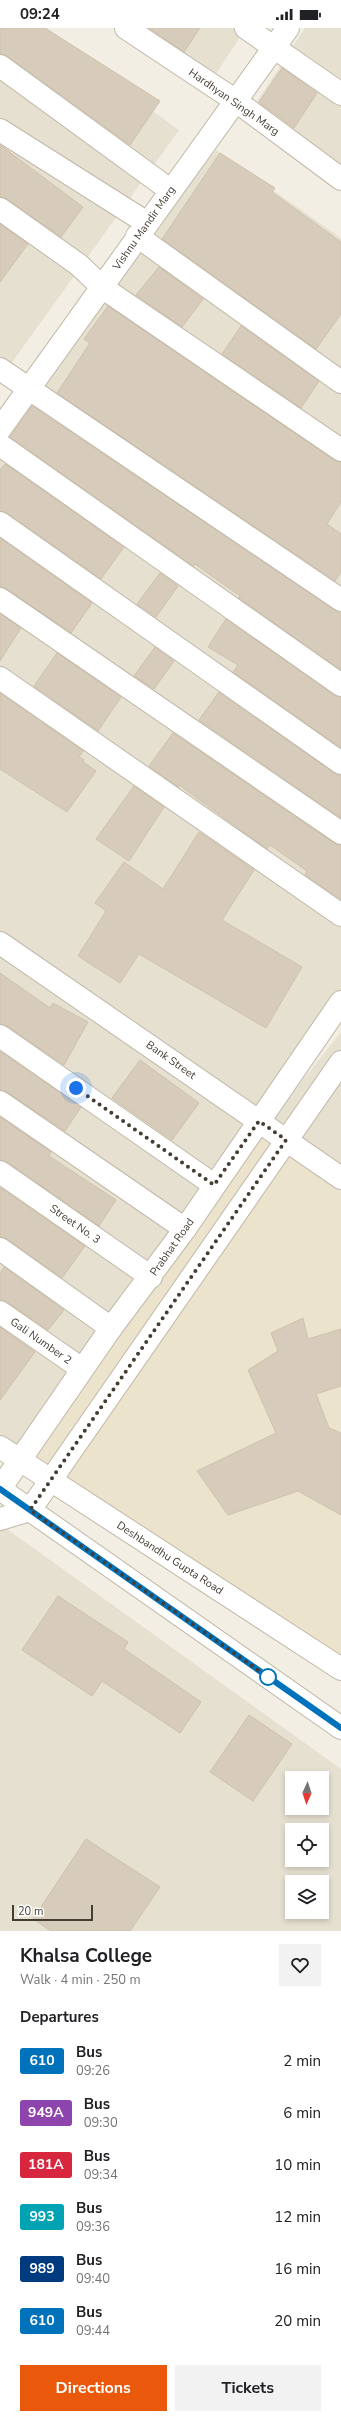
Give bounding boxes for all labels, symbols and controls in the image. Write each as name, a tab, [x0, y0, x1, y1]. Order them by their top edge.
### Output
text: 09:24	[20, 4, 60, 24]
street label: Hardhyan Singh Marg	[186, 65, 282, 139]
street label: Vishnu Mandir Marg	[109, 183, 179, 274]
street label: Bank Street	[143, 1037, 199, 1083]
your location	[66, 1078, 86, 1098]
street label: Street No. 3	[47, 1201, 103, 1247]
street label: Prabhat Road	[147, 1215, 197, 1279]
street label: Gali Number 2	[7, 1314, 75, 1368]
street label: Deshbandhu Gupta Road	[114, 1518, 226, 1598]
unlabelled marker	[259, 1668, 277, 1686]
north arrow	[285, 1771, 329, 1815]
map controls	[285, 1771, 329, 1919]
button: locate	[285, 1823, 329, 1867]
button: layers	[285, 1875, 329, 1919]
scale bar	[12, 1903, 93, 1922]
text: 20 m	[18, 1904, 43, 1919]
text: Khalsa College	[20, 1943, 152, 1969]
button: heart	[279, 1944, 321, 1986]
text: Walk · 4 min · 250 m	[20, 1971, 141, 1989]
text: Departures	[20, 2007, 99, 2027]
text: Bus	[76, 2042, 102, 2062]
text: 610	[29, 2051, 55, 2070]
text: 2 min	[283, 2051, 321, 2071]
text: 09:26	[76, 2062, 110, 2080]
text: Bus	[84, 2094, 110, 2114]
text: 949A	[28, 2103, 64, 2122]
text: 6 min	[283, 2103, 321, 2123]
text: 09:30	[84, 2114, 118, 2132]
text: Bus	[84, 2146, 110, 2166]
text: 181A	[28, 2155, 64, 2174]
text: 10 min	[274, 2155, 321, 2175]
text: 09:34	[84, 2166, 118, 2184]
text: Bus	[76, 2198, 102, 2218]
text: 993	[29, 2207, 55, 2226]
text: 12 min	[274, 2207, 321, 2227]
text: 09:36	[76, 2218, 110, 2236]
text: Bus	[76, 2250, 102, 2270]
text: 989	[29, 2259, 55, 2278]
text: 16 min	[274, 2259, 321, 2279]
text: 09:40	[76, 2270, 110, 2288]
text: Bus	[76, 2302, 102, 2322]
text: 610	[29, 2311, 55, 2330]
text: 20 min	[274, 2311, 321, 2331]
text: 09:44	[76, 2322, 110, 2340]
button: Directions	[20, 2365, 167, 2411]
button: Tickets	[175, 2365, 321, 2411]

